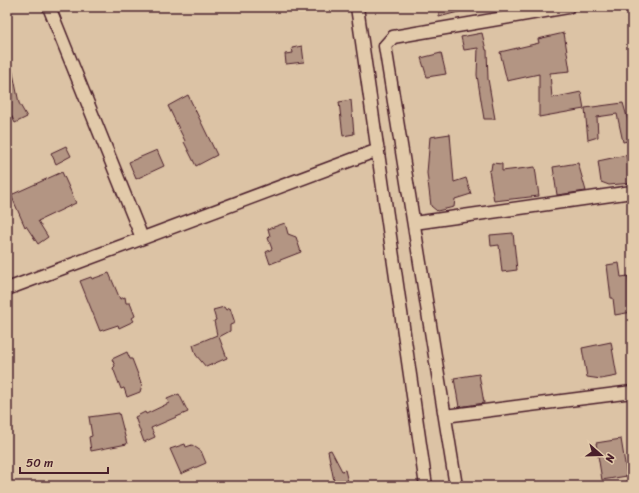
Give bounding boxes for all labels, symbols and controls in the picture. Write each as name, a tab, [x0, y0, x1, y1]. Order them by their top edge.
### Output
north arrow	[581, 435, 621, 475]
scale bar	[20, 449, 108, 475]
text: N	[600, 450, 621, 465]
text: 50 m	[26, 452, 53, 474]

